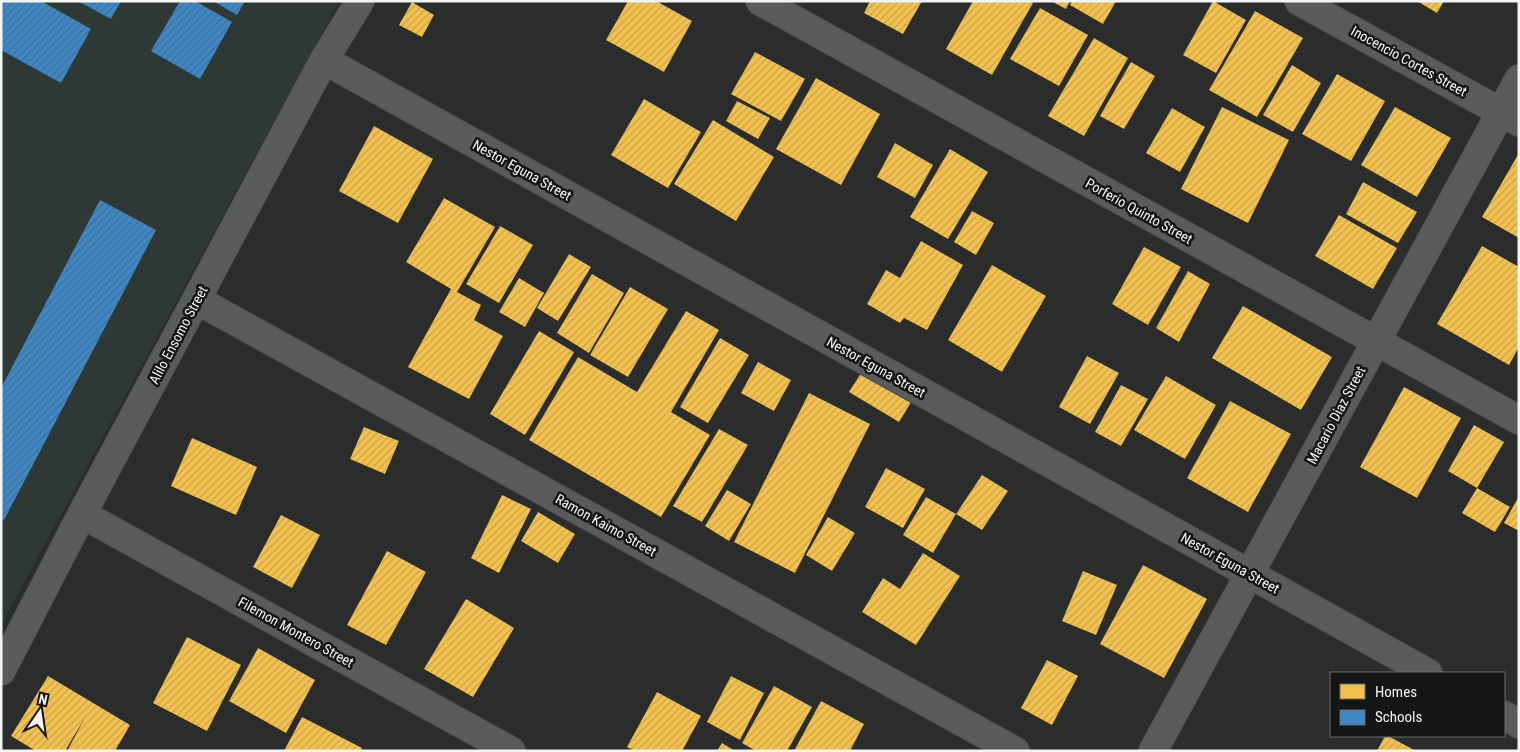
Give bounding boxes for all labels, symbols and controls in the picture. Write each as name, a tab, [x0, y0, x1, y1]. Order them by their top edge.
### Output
street label: Inocencio Cortes Street	[1348, 23, 1470, 99]
street label: Nestor Eguna Street	[470, 136, 574, 204]
street label: Porferio Quinto Street	[1083, 175, 1195, 247]
street label: Alilo Ensomo Street	[145, 283, 211, 387]
street label: Nestor Eguna Street	[824, 333, 928, 401]
street label: Macario Diaz Street	[1304, 363, 1368, 467]
street label: Ramon Kaimo Street	[553, 491, 659, 559]
street label: Nestor Eguna Street	[1178, 529, 1282, 597]
street label: Filemon Montero Street	[235, 594, 357, 670]
legend	[1330, 672, 1505, 737]
text: Homes	[1375, 683, 1417, 701]
north arrow	[15, 687, 65, 737]
text: N	[37, 691, 49, 708]
text: Schools	[1375, 708, 1422, 726]

